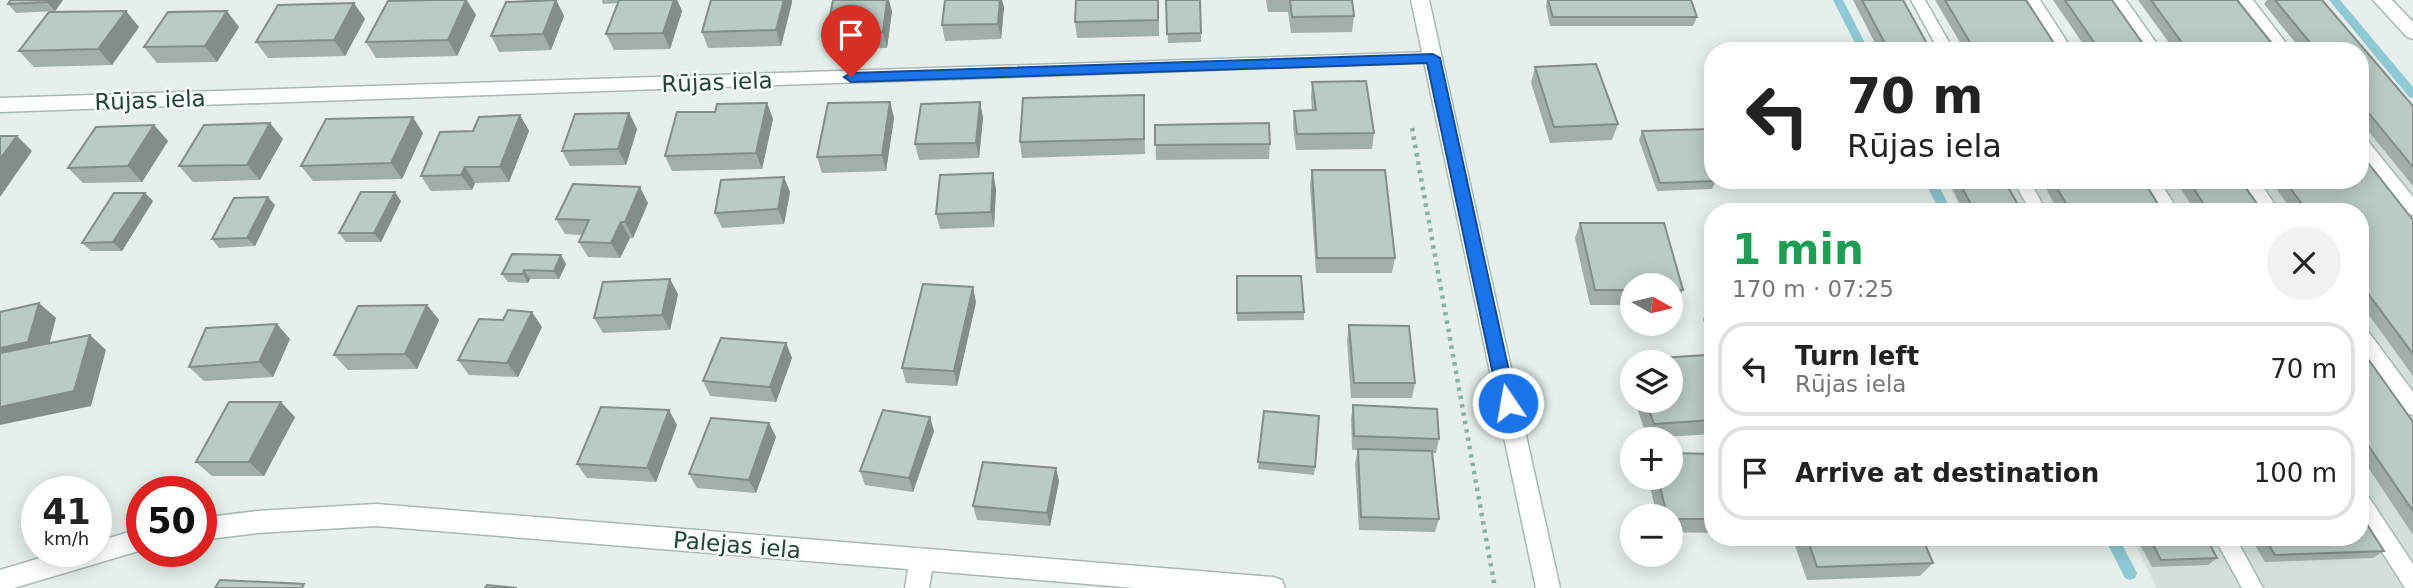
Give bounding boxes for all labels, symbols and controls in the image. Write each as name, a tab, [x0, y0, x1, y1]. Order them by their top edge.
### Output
pin	[821, 5, 881, 77]
icon: arrive	[832, 16, 870, 54]
street label: Rūjas iela	[661, 67, 773, 97]
text: 70 m	[1847, 68, 1983, 125]
icon: left	[1732, 70, 1823, 161]
street label: Rūjas iela	[94, 85, 206, 115]
text: Rūjas iela	[1847, 127, 2002, 165]
text: 1 min	[1732, 225, 1864, 274]
button: close	[2267, 226, 2341, 300]
north arrow	[1620, 273, 1684, 336]
map controls	[1620, 273, 1683, 567]
text: 170 m · 07:25	[1732, 276, 1894, 302]
text: Turn left	[1795, 341, 1919, 371]
button: layers	[1620, 350, 1683, 413]
icon: left	[1736, 350, 1774, 388]
text: 70 m	[2270, 354, 2337, 384]
position arrow	[1471, 366, 1545, 440]
text: Rūjas iela	[1795, 371, 1906, 397]
button: +	[1620, 427, 1683, 490]
icon: arrive	[1736, 454, 1774, 492]
text: Arrive at destination	[1795, 458, 2099, 488]
text: 100 m	[2254, 458, 2337, 488]
speed limit sign: 50	[126, 476, 217, 567]
text: 41	[42, 492, 91, 532]
button: −	[1620, 504, 1683, 567]
street label: Palejas iela	[672, 526, 802, 564]
text: km/h	[44, 528, 89, 549]

